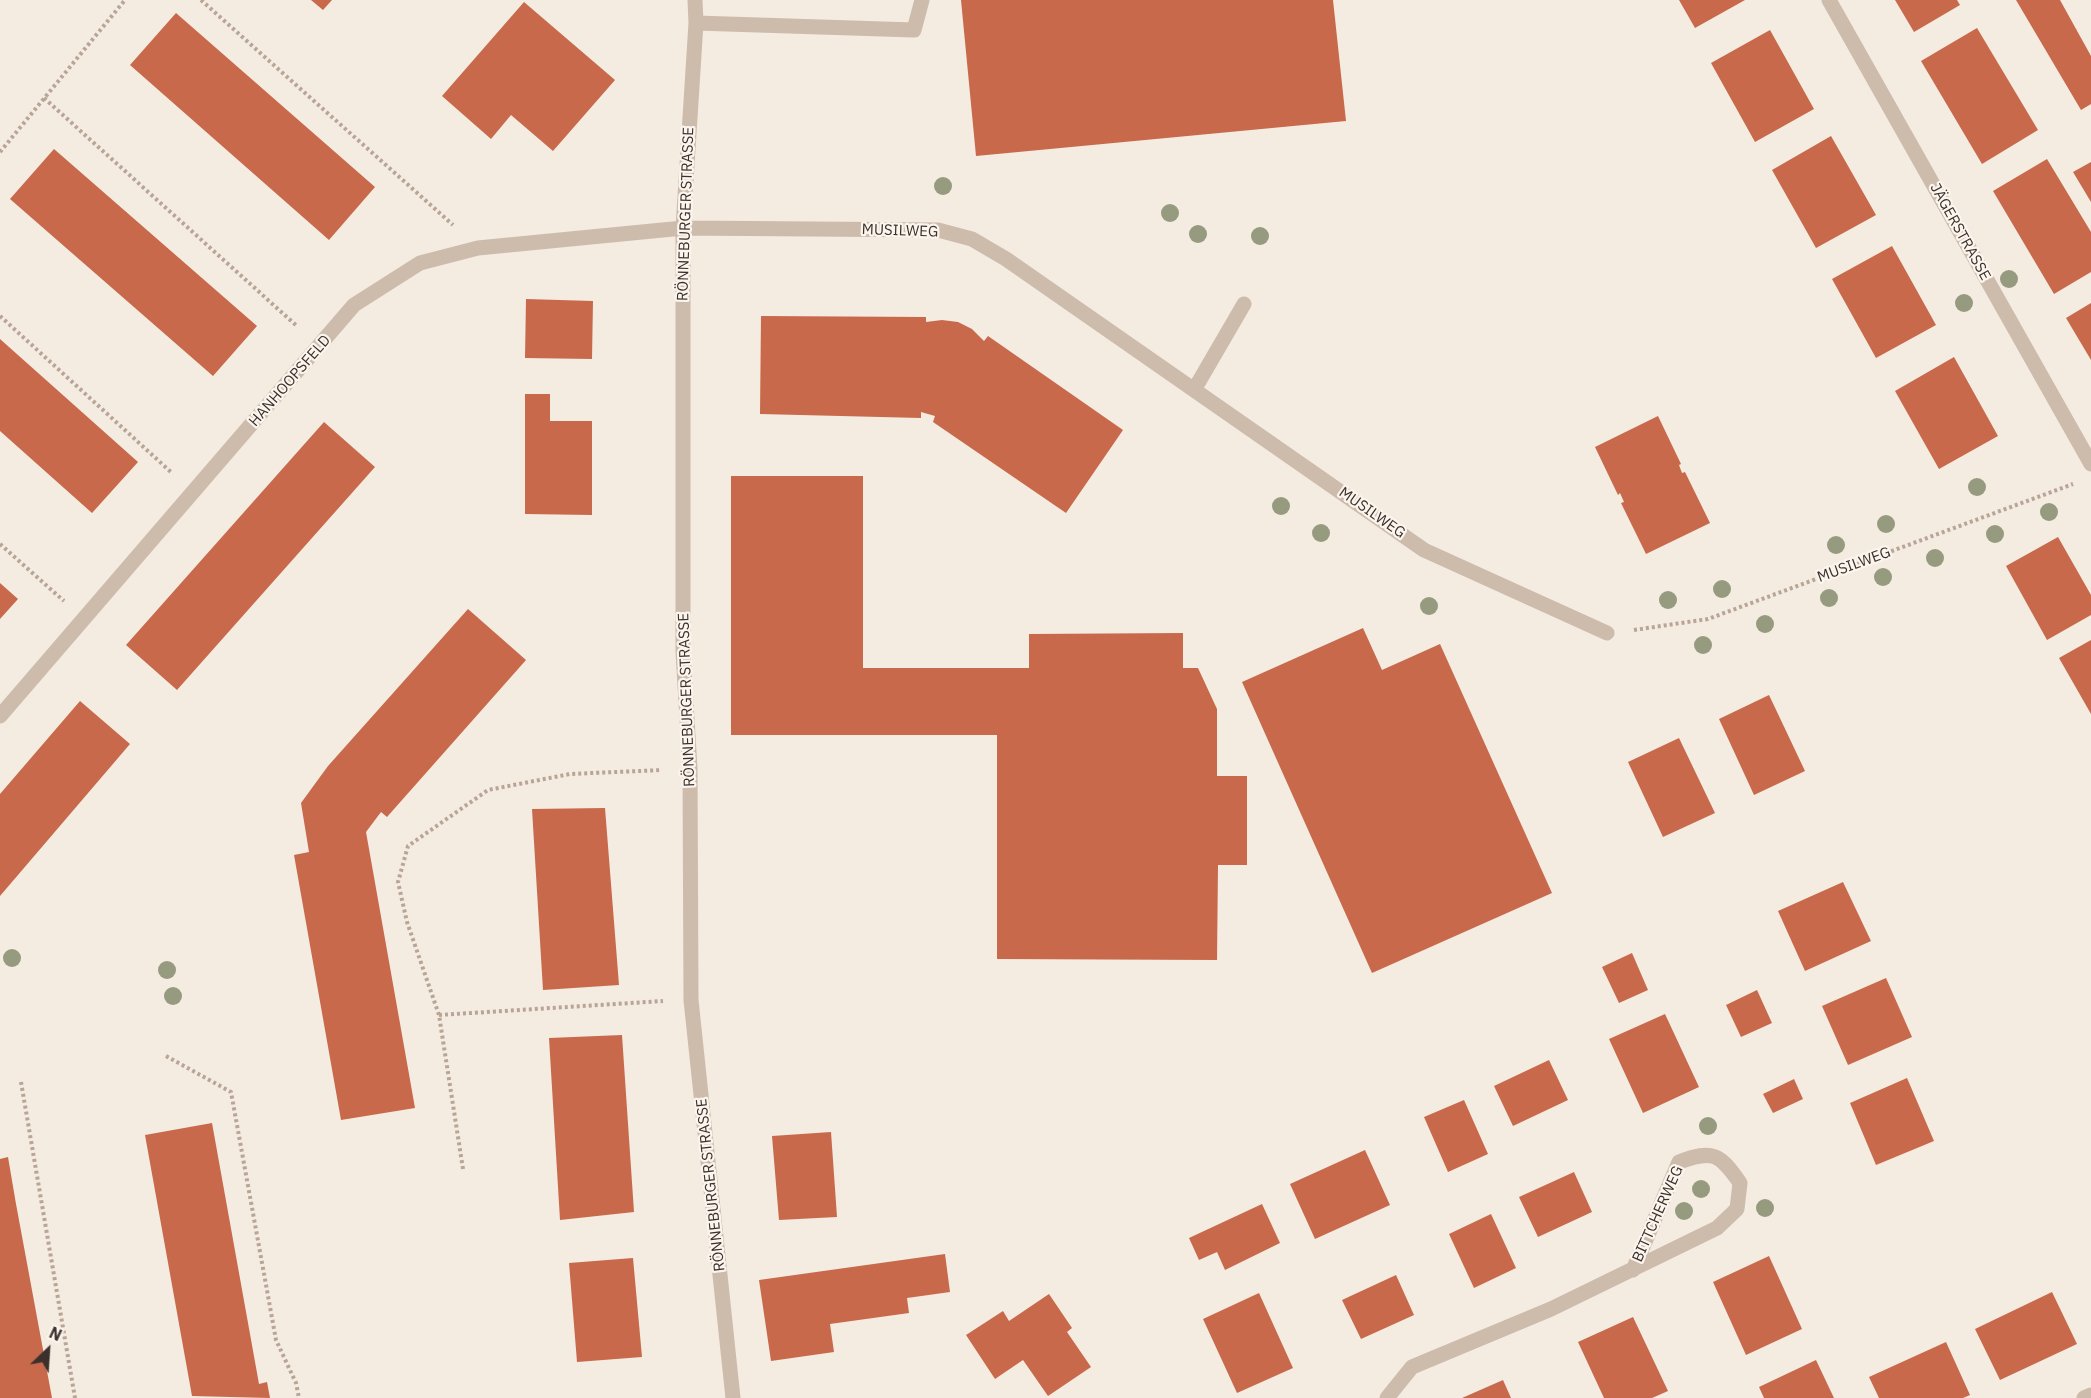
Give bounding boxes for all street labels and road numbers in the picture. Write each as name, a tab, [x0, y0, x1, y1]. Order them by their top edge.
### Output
street label: RÖNNEBURGER STRASSE	[674, 127, 698, 301]
street label: JÄGERSTRASSE	[1926, 180, 1994, 284]
street label: MUSILWEG	[861, 221, 939, 241]
street label: HANHOOPSFELD	[245, 332, 335, 430]
street label: MUSILWEG	[1335, 484, 1409, 542]
street label: MUSILWEG	[1815, 543, 1893, 587]
street label: RÖNNEBURGER STRASSE	[675, 613, 699, 787]
street label: RÖNNEBURGER STRASSE	[693, 1097, 729, 1273]
street label: BITTCHERWEG	[1629, 1163, 1687, 1265]

